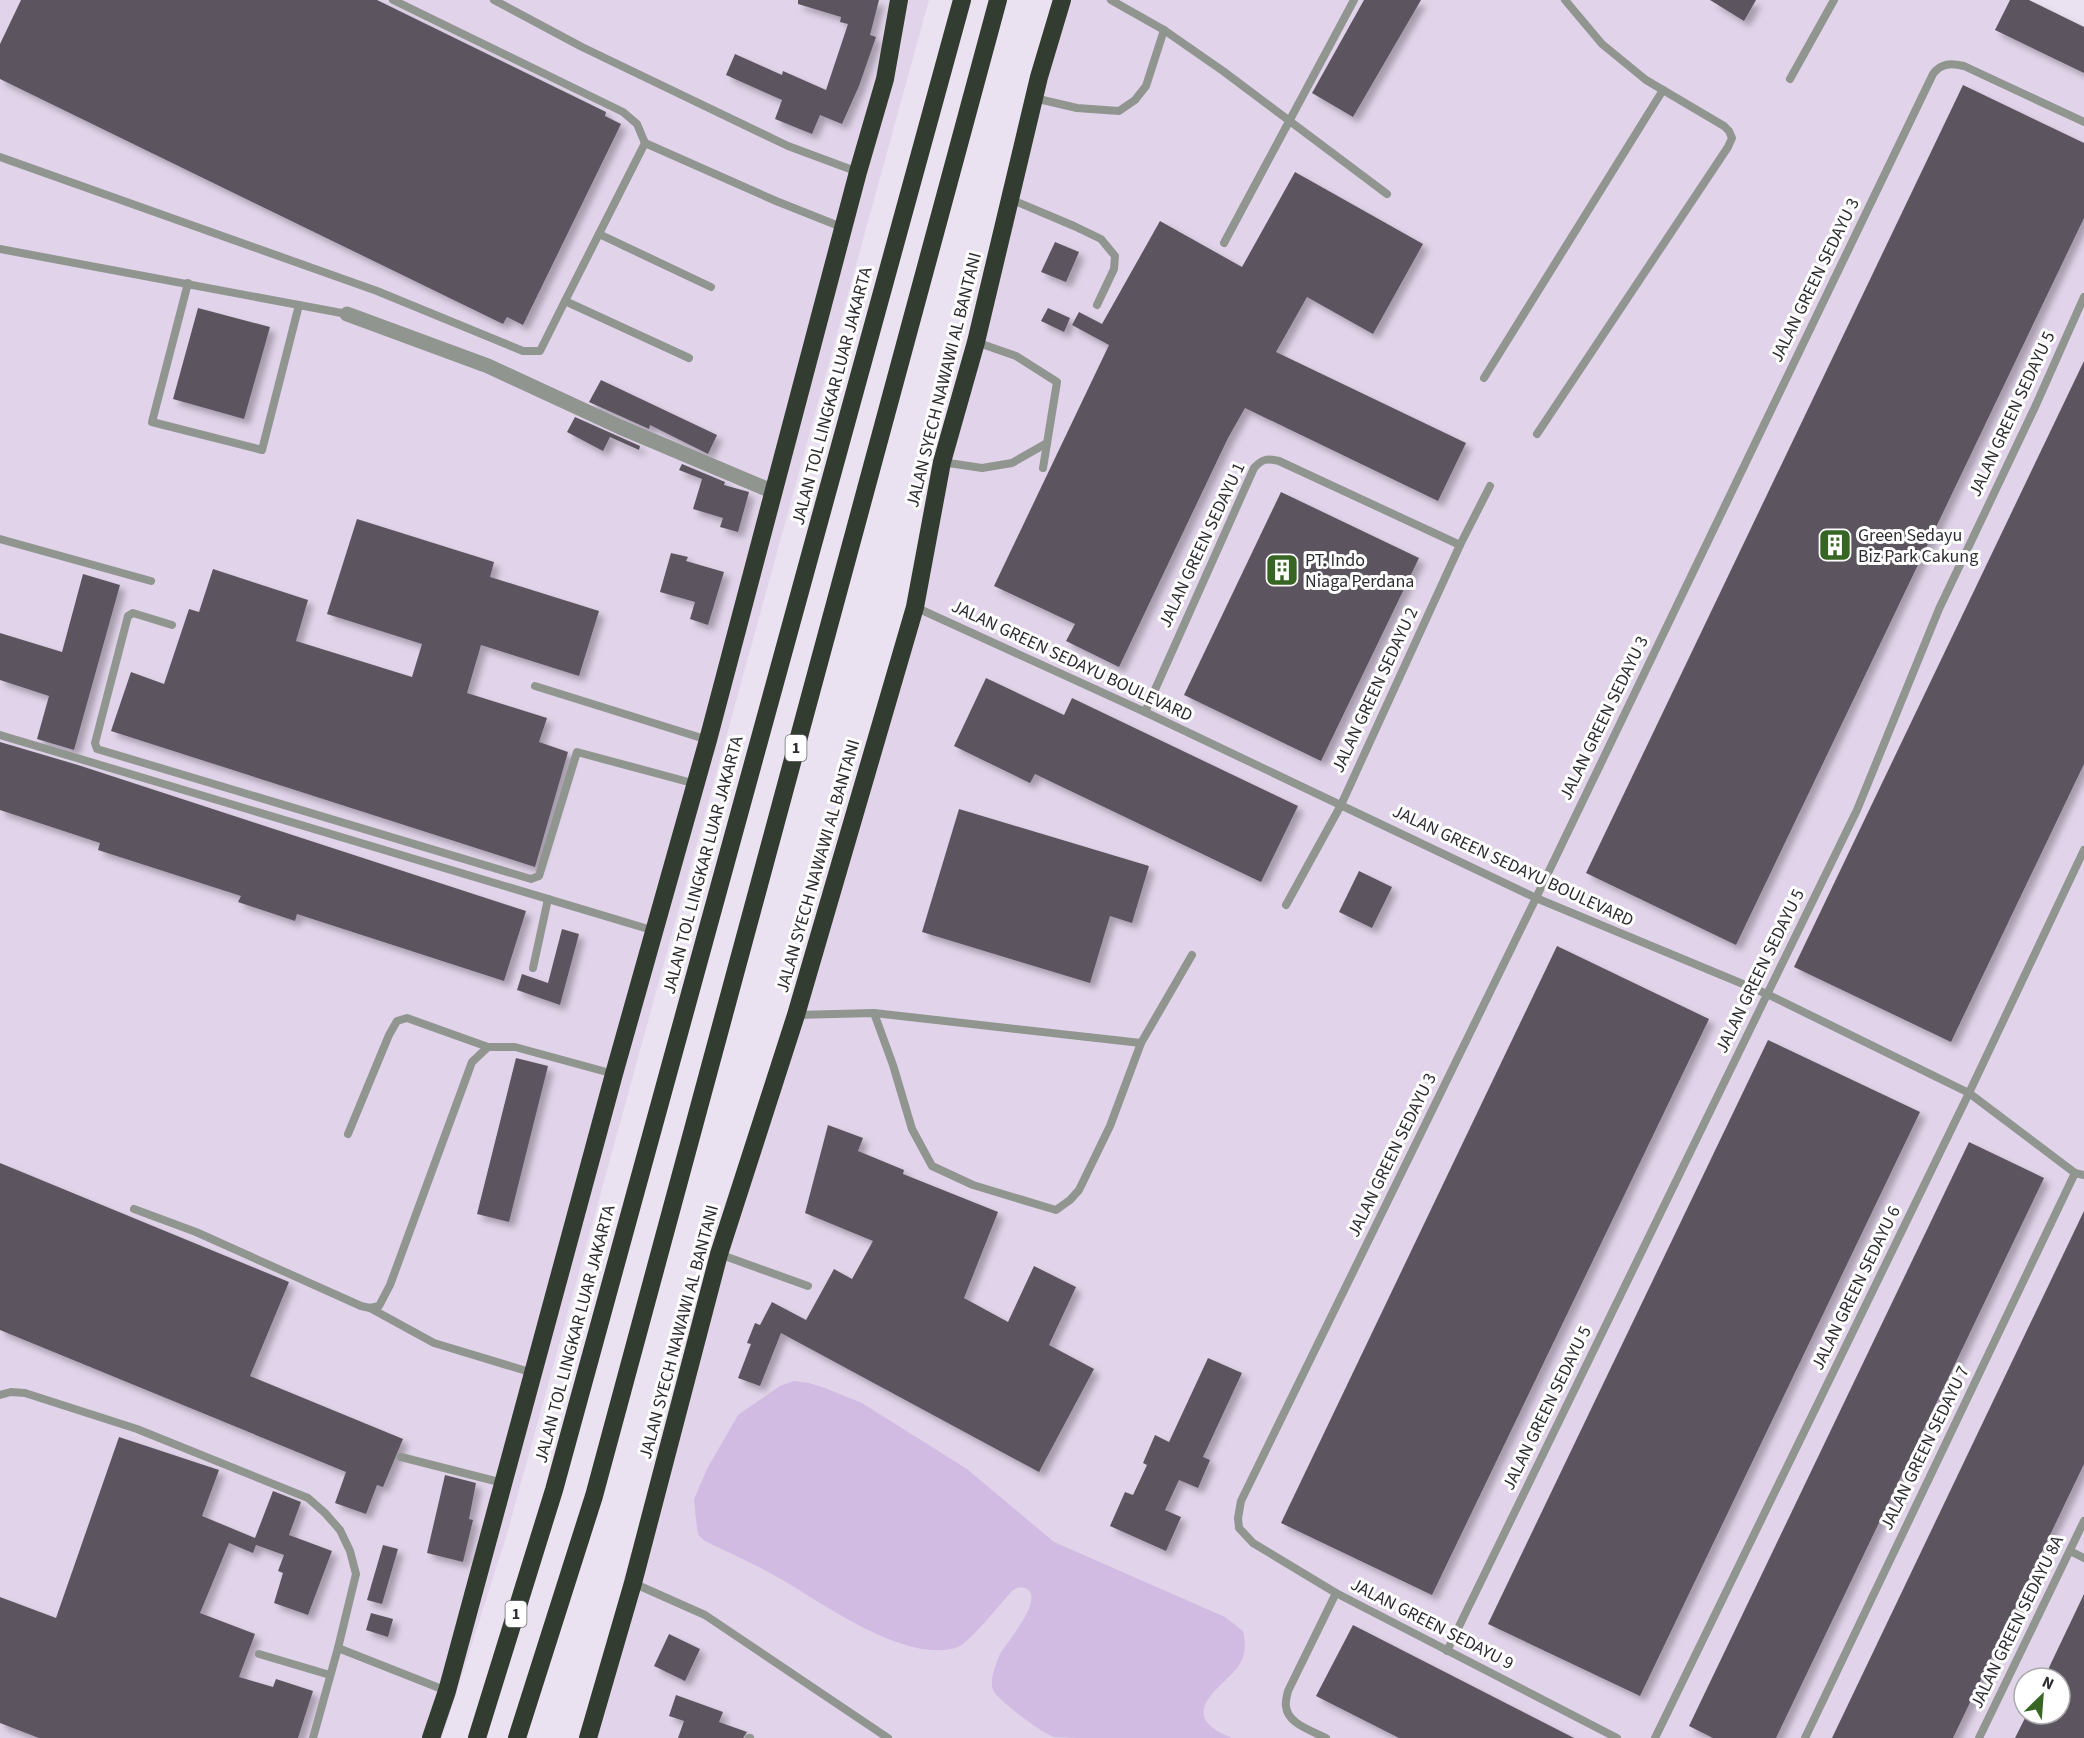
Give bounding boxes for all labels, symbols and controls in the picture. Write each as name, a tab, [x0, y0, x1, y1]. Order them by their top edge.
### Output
street label: JALAN GREEN SEDAYU 3	[1764, 194, 1866, 366]
street label: JALAN SYECH NAWAWI AL BANTANI	[900, 250, 988, 510]
street label: JALAN TOL LINGKAR LUAR JAKARTA	[785, 264, 879, 528]
street label: JALAN GREEN SEDAYU 5	[1963, 327, 2061, 501]
street label: JALAN GREEN SEDAYU 1	[1153, 458, 1251, 632]
place label: Green Sedayu Biz Park Cakung	[1858, 523, 1978, 569]
building icon: Green Sedayu Biz Park Cakung	[1817, 527, 1853, 563]
place label: PT. Indo Niaga Perdana	[1305, 548, 1414, 594]
building icon: PT. Indo Niaga Perdana	[1264, 552, 1300, 588]
street label: JALAN GREEN SEDAYU BOULEVARD	[947, 594, 1197, 728]
street label: JALAN GREEN SEDAYU 2	[1326, 603, 1424, 777]
street label: JALAN GREEN SEDAYU 3	[1553, 632, 1655, 804]
street label: JALAN TOL LINGKAR LUAR JAKARTA	[656, 733, 750, 997]
road number: 1	[786, 735, 806, 761]
street label: JALAN SYECH NAWAWI AL BANTANI	[770, 736, 866, 996]
street label: JALAN GREEN SEDAYU BOULEVARD	[1388, 799, 1638, 933]
street label: JALAN GREEN SEDAYU 5	[1709, 885, 1811, 1057]
street label: JALAN GREEN SEDAYU 3	[1341, 1069, 1443, 1241]
street label: JALAN TOL LINGKAR LUAR JAKARTA	[528, 1202, 622, 1466]
street label: JALAN SYECH NAWAWI AL BANTANI	[633, 1202, 725, 1462]
street label: JALAN GREEN SEDAYU 6	[1805, 1202, 1907, 1374]
street label: JALAN GREEN SEDAYU 5	[1496, 1322, 1598, 1494]
street label: JALAN GREEN SEDAYU 7	[1874, 1362, 1976, 1534]
street label: JALAN GREEN SEDAYU 8A	[1966, 1532, 2068, 1712]
street label: JALAN GREEN SEDAYU 9	[1346, 1572, 1518, 1676]
road number: 1	[506, 1601, 526, 1627]
north arrow	[2012, 1666, 2072, 1726]

